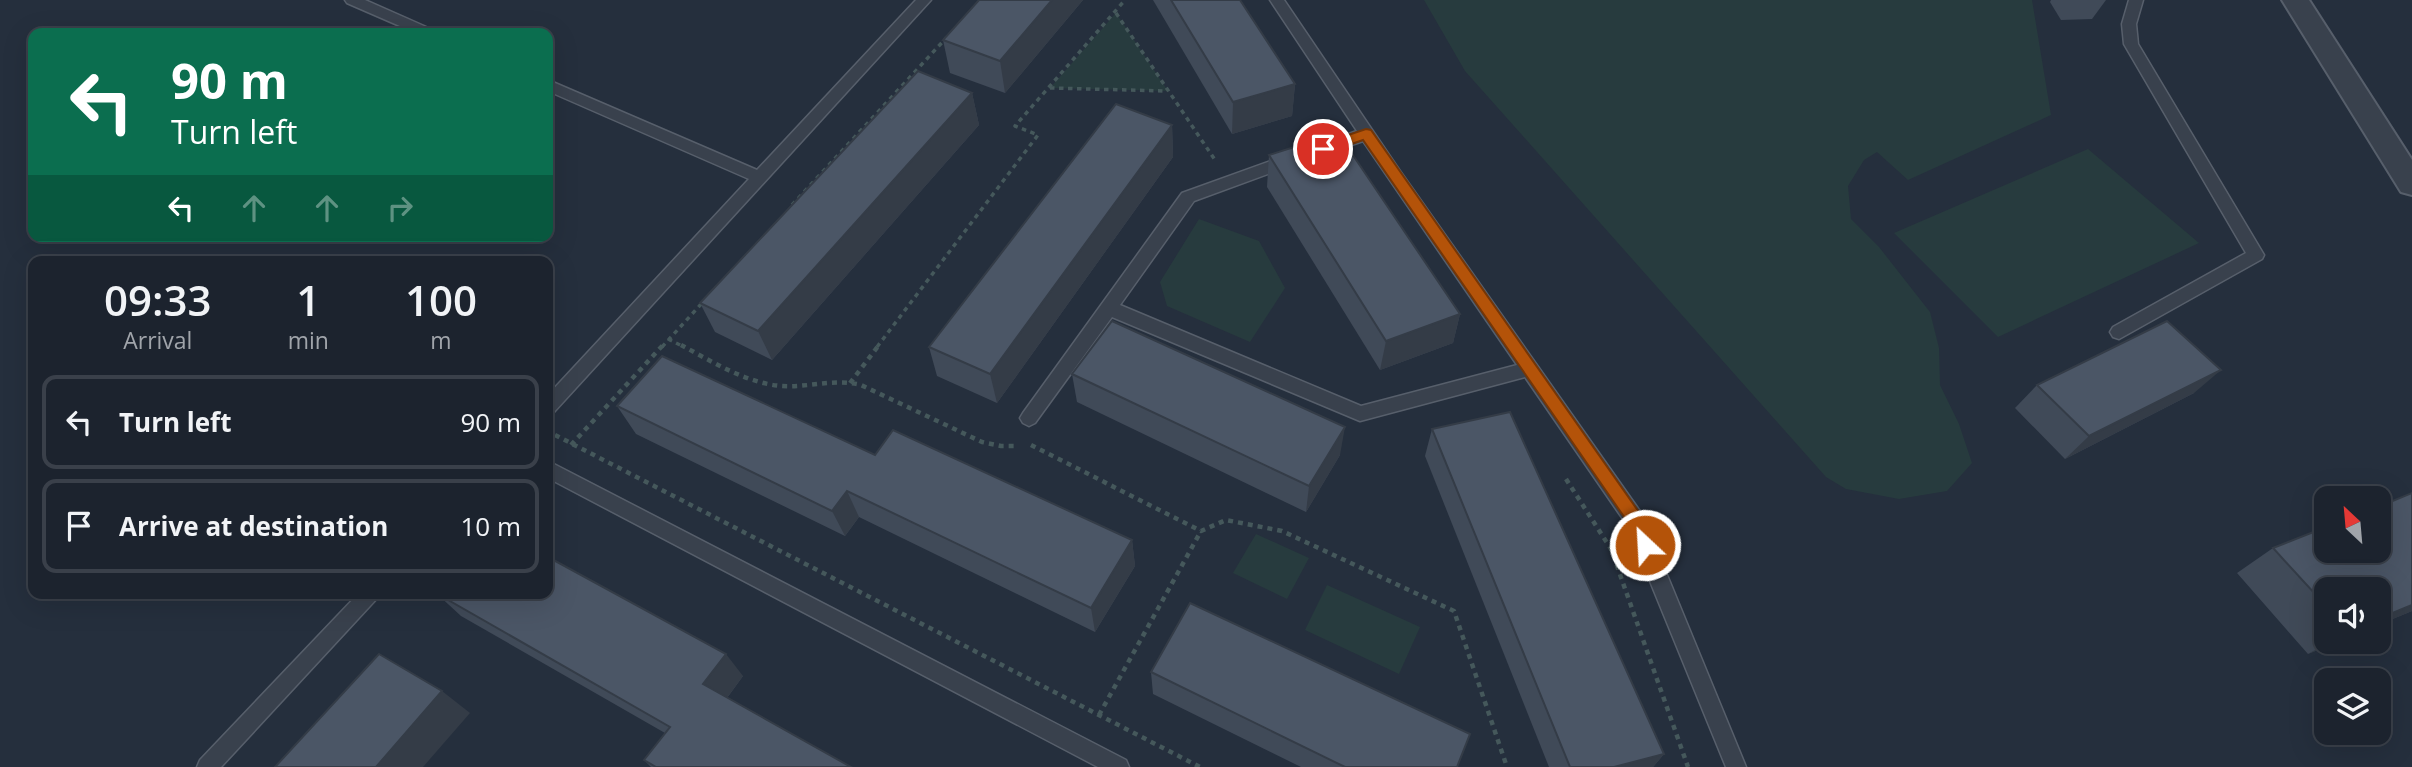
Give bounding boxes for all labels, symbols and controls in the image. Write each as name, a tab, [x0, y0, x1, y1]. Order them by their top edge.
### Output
text: 90 m	[171, 47, 288, 113]
icon: left	[56, 56, 147, 147]
text: Turn left	[171, 110, 297, 153]
pin	[1293, 119, 1353, 179]
icon: arrive	[1304, 130, 1342, 168]
icon: left	[162, 189, 200, 227]
icon: ahead	[235, 189, 273, 227]
icon: ahead	[308, 189, 346, 227]
icon: right	[381, 189, 419, 227]
text: 09:33	[104, 271, 212, 328]
text: 1	[296, 271, 320, 328]
text: 100	[405, 271, 477, 328]
text: Arrival	[123, 324, 192, 356]
text: min	[288, 324, 329, 356]
text: m	[430, 324, 452, 356]
icon: left	[60, 403, 98, 441]
text: Turn left	[119, 404, 231, 440]
text: 90 m	[460, 404, 521, 440]
north arrow	[2314, 486, 2390, 564]
map controls	[2314, 486, 2391, 745]
icon: arrive	[60, 507, 98, 545]
text: Arrive at destination	[119, 508, 388, 544]
text: 10 m	[460, 508, 521, 544]
position arrow	[1608, 508, 1682, 582]
button: sound	[2314, 577, 2391, 654]
button: layers	[2314, 668, 2391, 745]

